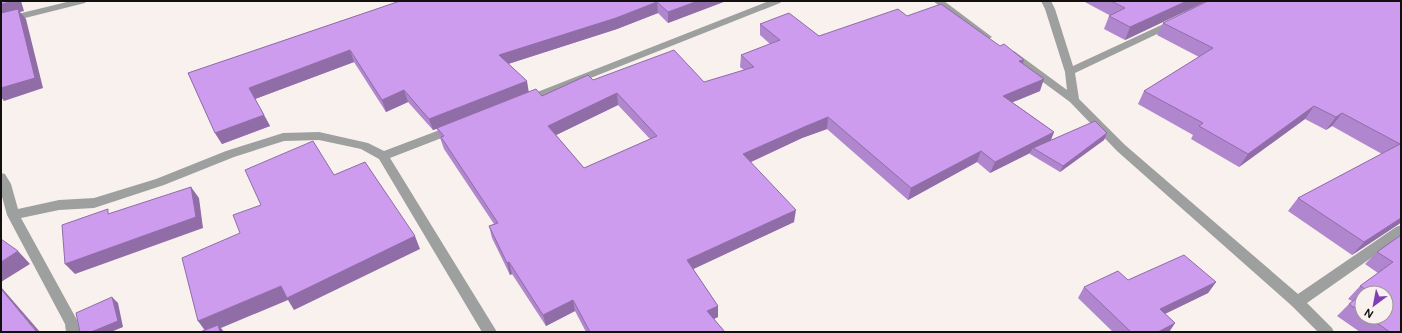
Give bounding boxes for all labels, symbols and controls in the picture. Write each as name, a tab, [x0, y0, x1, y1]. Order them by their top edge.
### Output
north arrow	[1354, 285, 1394, 325]
text: N	[1362, 305, 1376, 322]

